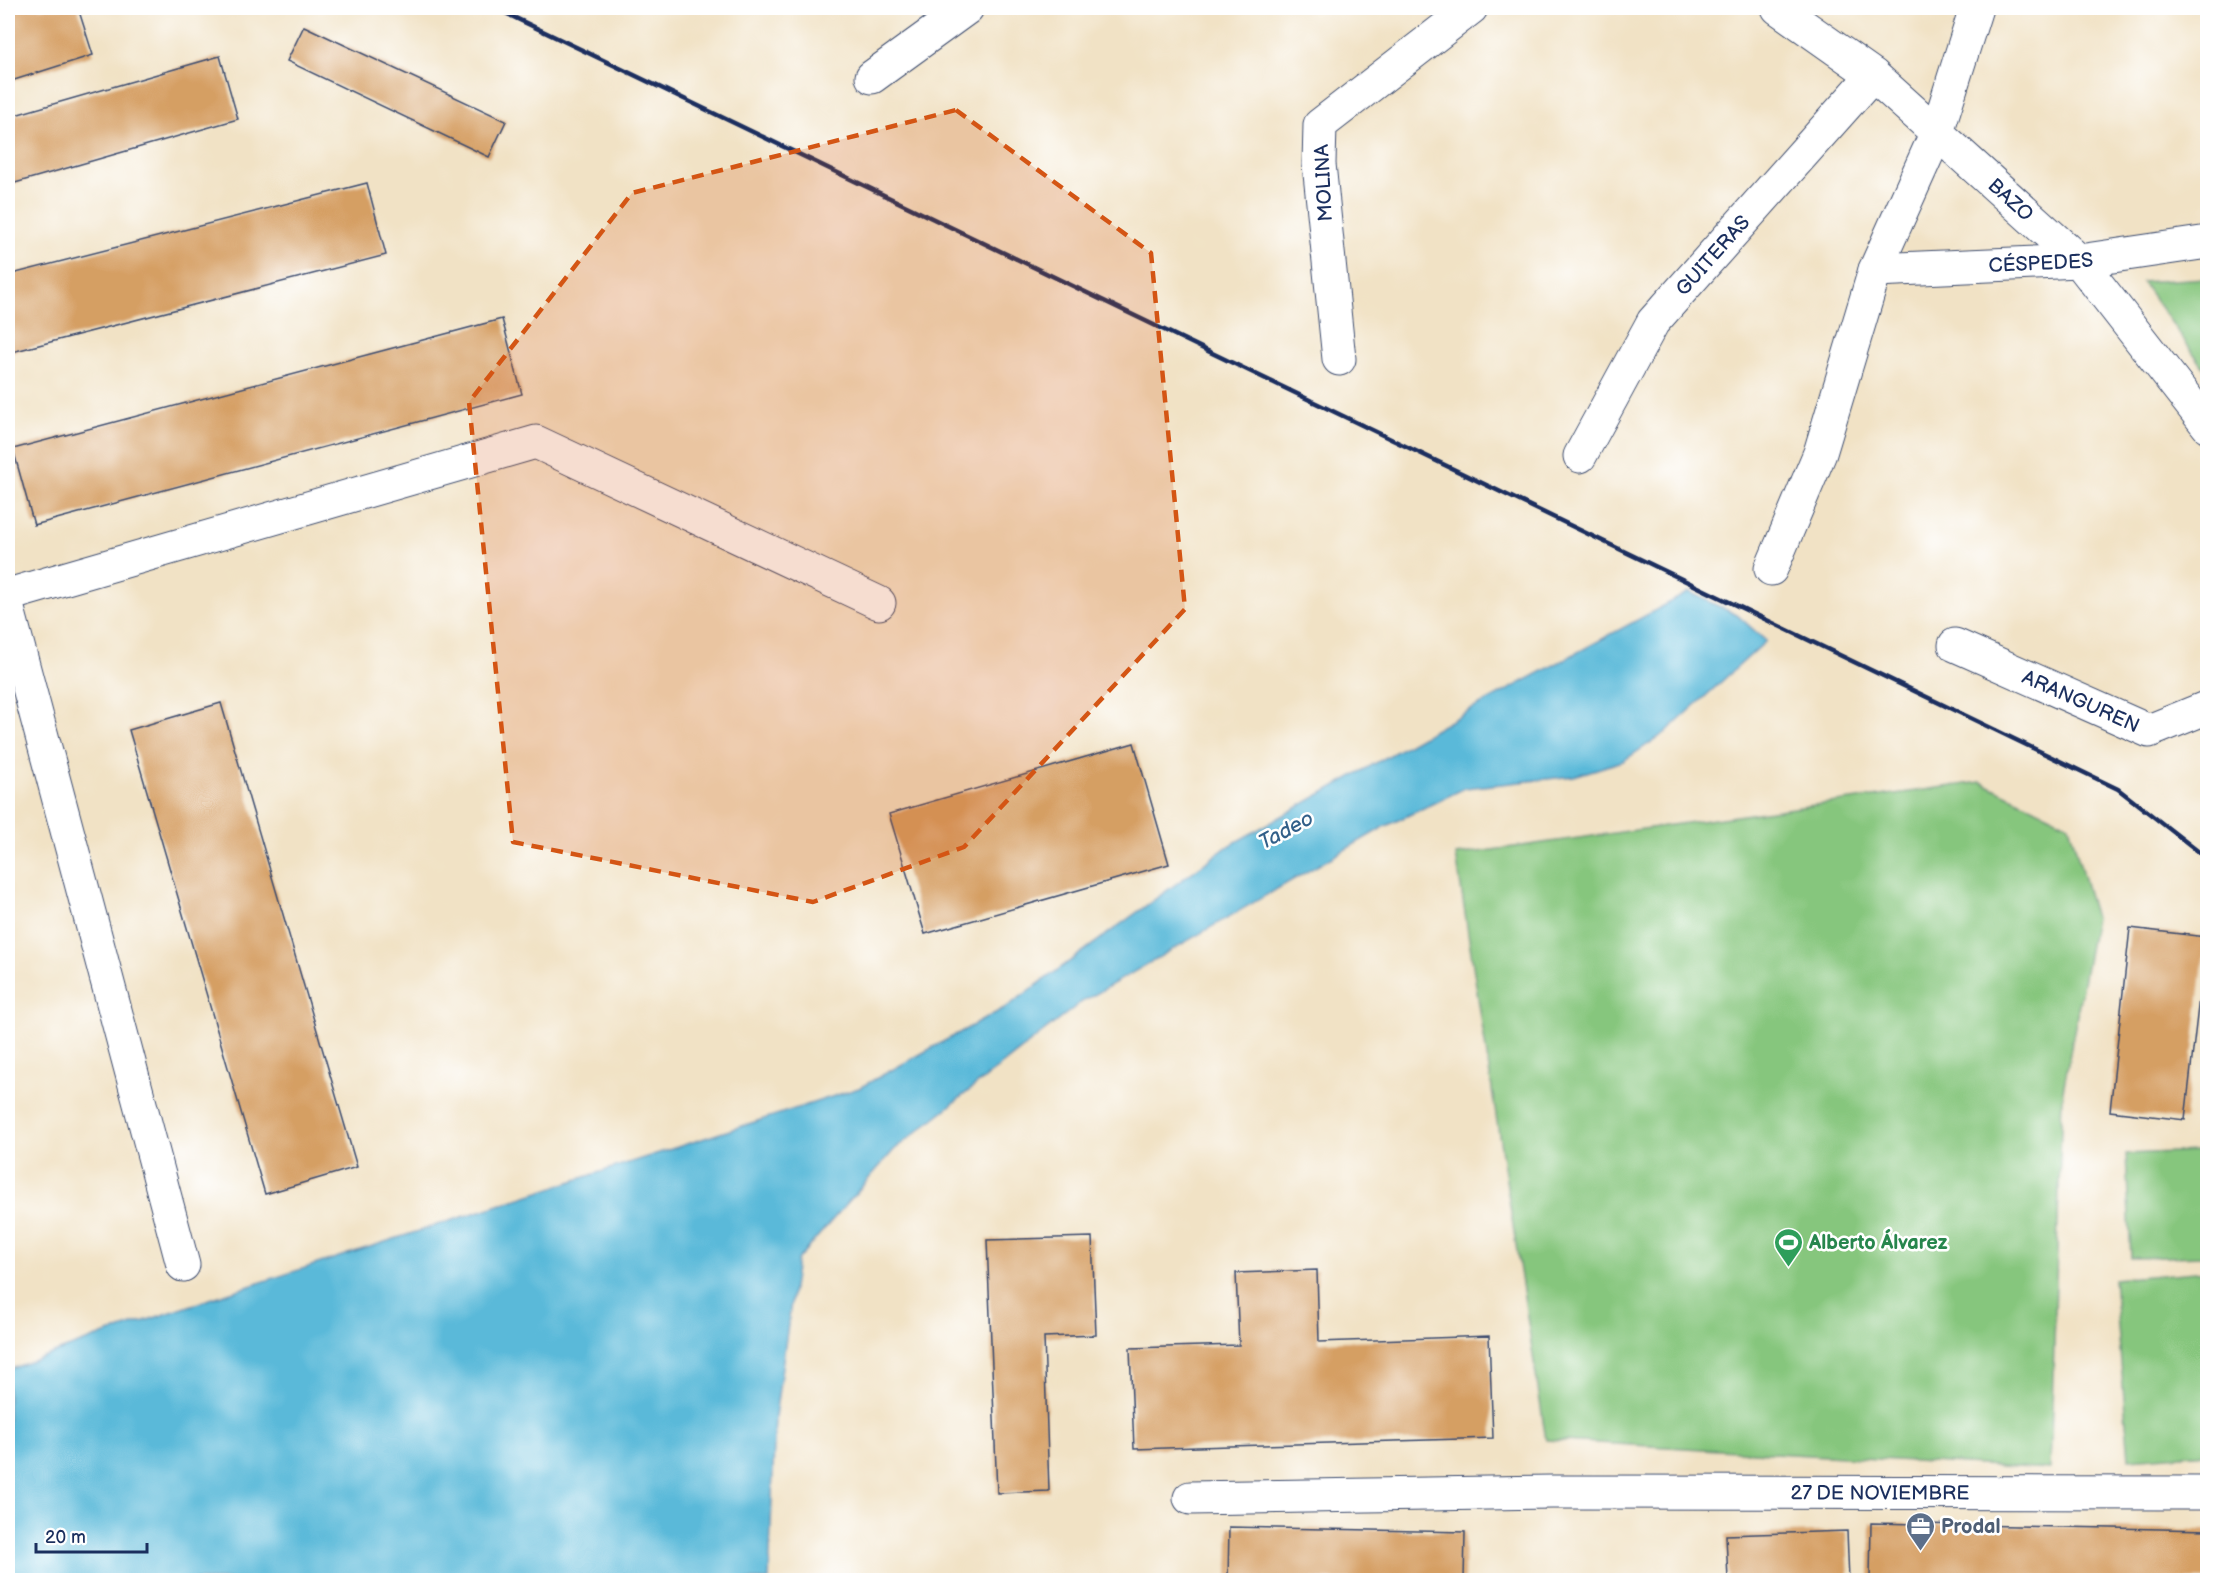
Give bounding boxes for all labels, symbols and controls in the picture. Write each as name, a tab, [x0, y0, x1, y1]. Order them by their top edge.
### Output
street label: MOLINA	[1310, 143, 1338, 222]
street label: BAZO	[1983, 174, 2038, 227]
street label: GUITERAS	[1671, 211, 1755, 301]
street label: CÉSPEDES	[1988, 248, 2095, 278]
street label: ARANGUREN	[2018, 665, 2143, 738]
water label: Tadeo	[1255, 806, 1318, 855]
sports icon: Alberto Álvarez	[1772, 1226, 1804, 1268]
place label: Alberto Álvarez	[1808, 1228, 1948, 1255]
street label: 27 DE NOVIEMBRE	[1790, 1481, 1970, 1506]
office icon: Prodal	[1904, 1510, 1936, 1552]
place label: Prodal	[1941, 1515, 2001, 1539]
scale bar	[36, 1516, 147, 1554]
text: 20 m	[45, 1527, 86, 1548]

